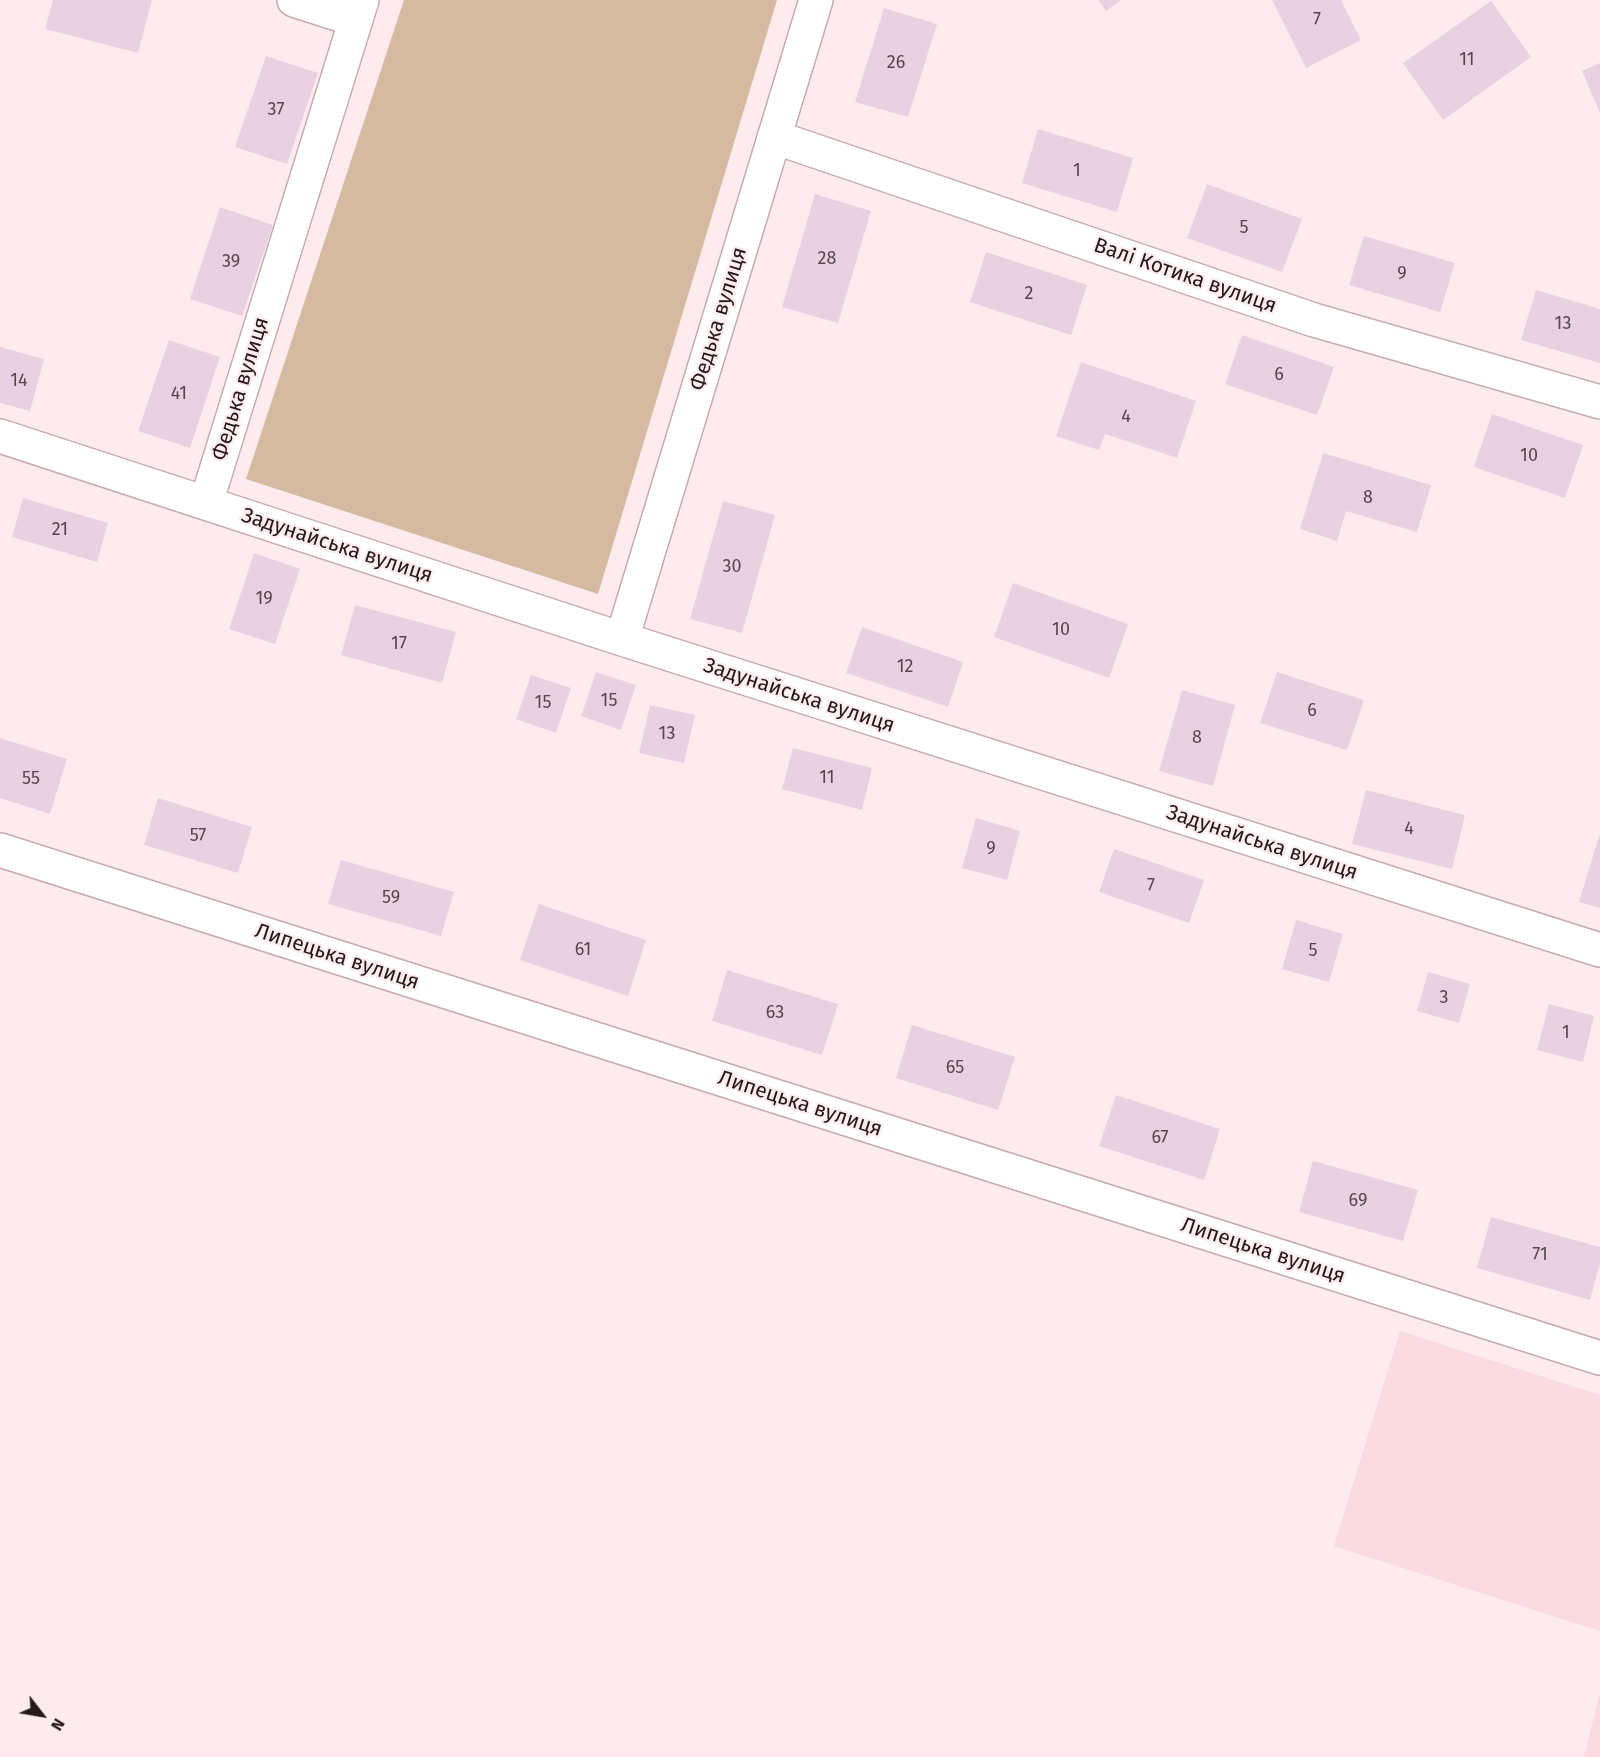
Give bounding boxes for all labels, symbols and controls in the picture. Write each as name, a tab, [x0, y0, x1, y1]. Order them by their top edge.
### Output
house number: 7	[1313, 9, 1321, 31]
house number: 11	[1459, 49, 1475, 71]
house number: 26	[887, 52, 905, 74]
house number: 37	[268, 99, 284, 121]
house number: 1	[1073, 160, 1081, 182]
house number: 5	[1239, 217, 1249, 239]
street label: Валі Котика вулиця	[1090, 233, 1280, 319]
street label: Федька вулиця	[685, 244, 753, 394]
house number: 28	[818, 248, 836, 270]
house number: 39	[222, 251, 240, 273]
house number: 9	[1397, 263, 1407, 285]
house number: 2	[1025, 283, 1033, 305]
house number: 13	[1555, 313, 1571, 335]
street label: Федька вулиця	[207, 314, 275, 464]
house number: 6	[1274, 364, 1284, 386]
house number: 14	[10, 370, 28, 392]
house number: 41	[171, 383, 187, 405]
house number: 4	[1121, 406, 1131, 428]
house number: 10	[1520, 445, 1538, 467]
house number: 8	[1363, 487, 1373, 509]
street label: Задунайська вулиця	[238, 503, 436, 589]
house number: 21	[52, 519, 68, 541]
house number: 30	[722, 556, 742, 578]
house number: 19	[255, 588, 273, 610]
house number: 10	[1052, 619, 1070, 641]
house number: 17	[391, 633, 407, 655]
street label: Задунайська вулиця	[700, 653, 898, 739]
house number: 12	[897, 656, 913, 678]
house number: 15	[601, 690, 617, 712]
house number: 15	[535, 692, 551, 714]
house number: 6	[1307, 700, 1317, 722]
house number: 13	[659, 723, 675, 745]
house number: 8	[1192, 727, 1202, 749]
house number: 11	[819, 767, 835, 789]
house number: 55	[22, 768, 40, 790]
street label: Задунайська вулиця	[1163, 800, 1361, 886]
house number: 4	[1404, 818, 1414, 840]
house number: 57	[190, 825, 206, 847]
house number: 9	[986, 838, 996, 860]
house number: 7	[1147, 875, 1155, 897]
house number: 59	[382, 887, 400, 909]
street label: Липецька вулиця	[252, 919, 422, 995]
house number: 61	[575, 939, 591, 961]
house number: 5	[1308, 940, 1318, 962]
house number: 3	[1440, 987, 1448, 1009]
house number: 63	[766, 1002, 784, 1024]
house number: 1	[1562, 1022, 1570, 1044]
house number: 65	[946, 1057, 964, 1079]
street label: Липецька вулиця	[715, 1066, 885, 1142]
house number: 67	[1151, 1127, 1169, 1149]
house number: 69	[1349, 1190, 1367, 1212]
street label: Липецька вулиця	[1178, 1213, 1348, 1289]
house number: 71	[1532, 1244, 1548, 1266]
north arrow	[12, 1685, 72, 1745]
text: N	[47, 1715, 69, 1734]

